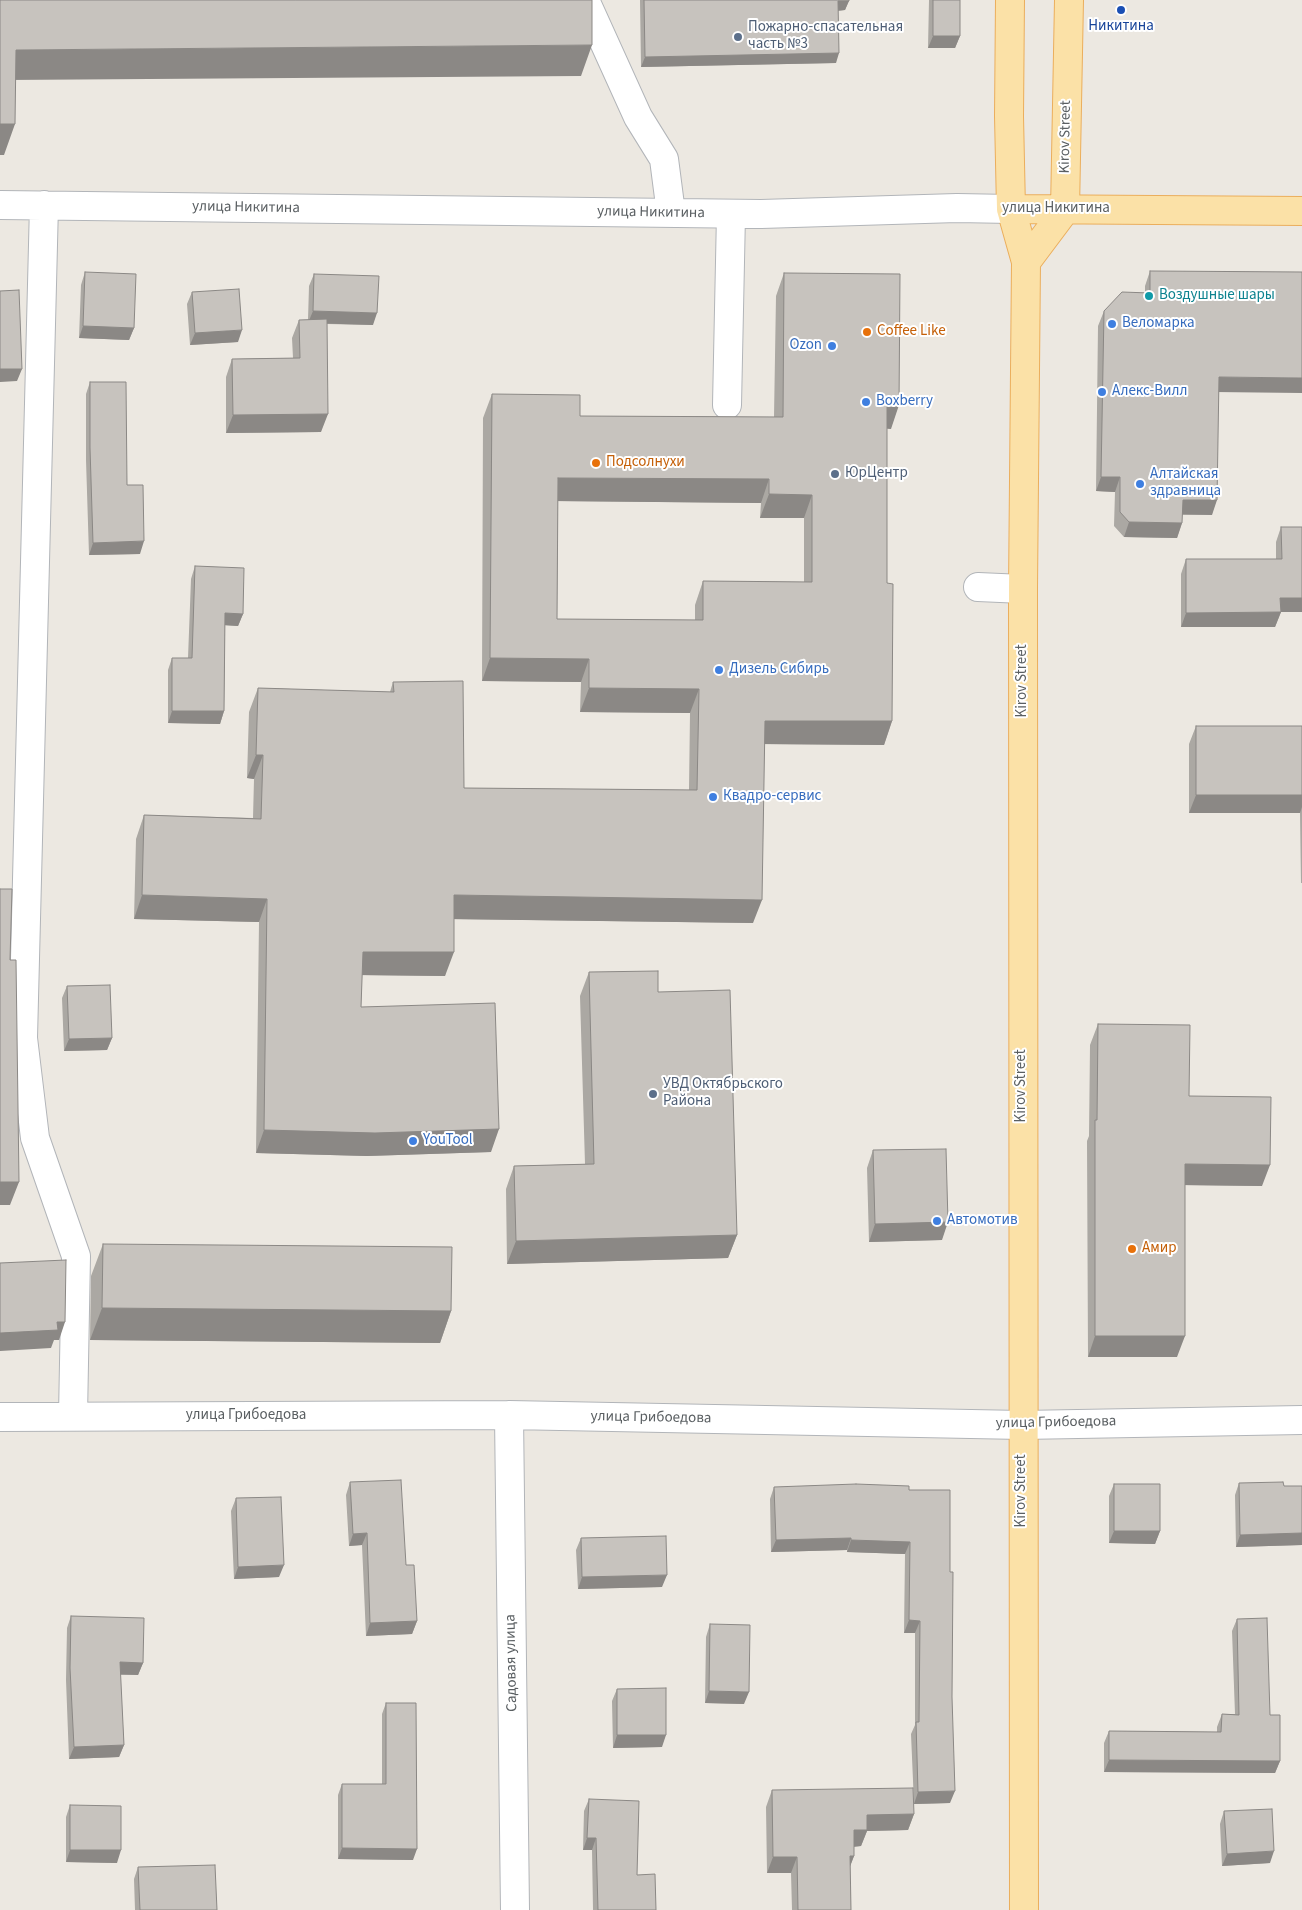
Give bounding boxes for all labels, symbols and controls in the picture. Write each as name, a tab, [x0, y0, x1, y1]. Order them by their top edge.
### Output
marker: Никитина	[1115, 4, 1127, 16]
place label: Никитина	[1088, 18, 1154, 36]
place label: Пожарно-спасательная часть №3	[748, 19, 903, 54]
marker: Пожарно-спасательная часть №3	[732, 31, 744, 43]
street label: Kirov Street	[1056, 100, 1076, 174]
street label: улица Никитина	[192, 198, 300, 218]
street label: улица Никитина	[1002, 200, 1110, 218]
street label: улица Никитина	[597, 203, 705, 223]
place label: Воздушные шары	[1159, 287, 1275, 305]
marker: Воздушные шары	[1143, 290, 1155, 302]
place label: Веломарка	[1122, 315, 1195, 333]
marker: Веломарка	[1106, 318, 1118, 330]
place label: Coffee Like	[877, 323, 946, 341]
marker: Coffee Like	[861, 326, 873, 338]
place label: Ozon	[790, 337, 822, 355]
marker: Ozon	[826, 340, 838, 352]
place label: Алекс-Вилл	[1112, 383, 1187, 401]
marker: Алекс-Вилл	[1096, 386, 1108, 398]
place label: Boxberry	[876, 393, 933, 411]
marker: Boxberry	[860, 396, 872, 408]
place label: Подсолнухи	[606, 454, 685, 472]
marker: Подсолнухи	[590, 457, 602, 469]
place label: ЮрЦентр	[845, 465, 908, 483]
place label: Алтайская здравница	[1150, 466, 1221, 501]
marker: ЮрЦентр	[829, 468, 841, 480]
marker: Алтайская здравница	[1134, 478, 1146, 490]
street label: Kirov Street	[1014, 644, 1032, 718]
place label: Дизель Сибирь	[729, 661, 829, 679]
marker: Дизель Сибирь	[713, 664, 725, 676]
place label: Квадро-сервис	[723, 788, 821, 806]
marker: Квадро-сервис	[707, 791, 719, 803]
street label: Kirov Street	[1013, 1049, 1031, 1123]
place label: УВД Октябрьского Района	[663, 1076, 783, 1111]
marker: УВД Октябрьского Района	[647, 1088, 659, 1100]
place label: YouTool	[423, 1132, 473, 1150]
marker: YouTool	[407, 1135, 419, 1147]
place label: Автомотив	[947, 1212, 1018, 1230]
marker: Автомотив	[931, 1215, 943, 1227]
place label: Амир	[1142, 1240, 1176, 1258]
marker: Амир	[1126, 1243, 1138, 1255]
street label: улица Грибоедова	[186, 1407, 306, 1425]
street label: улица Грибоедова	[590, 1408, 712, 1428]
street label: улица Грибоедова	[995, 1413, 1117, 1433]
street label: Kirov Street	[1013, 1454, 1031, 1528]
street label: Садовая улица	[502, 1614, 522, 1712]

